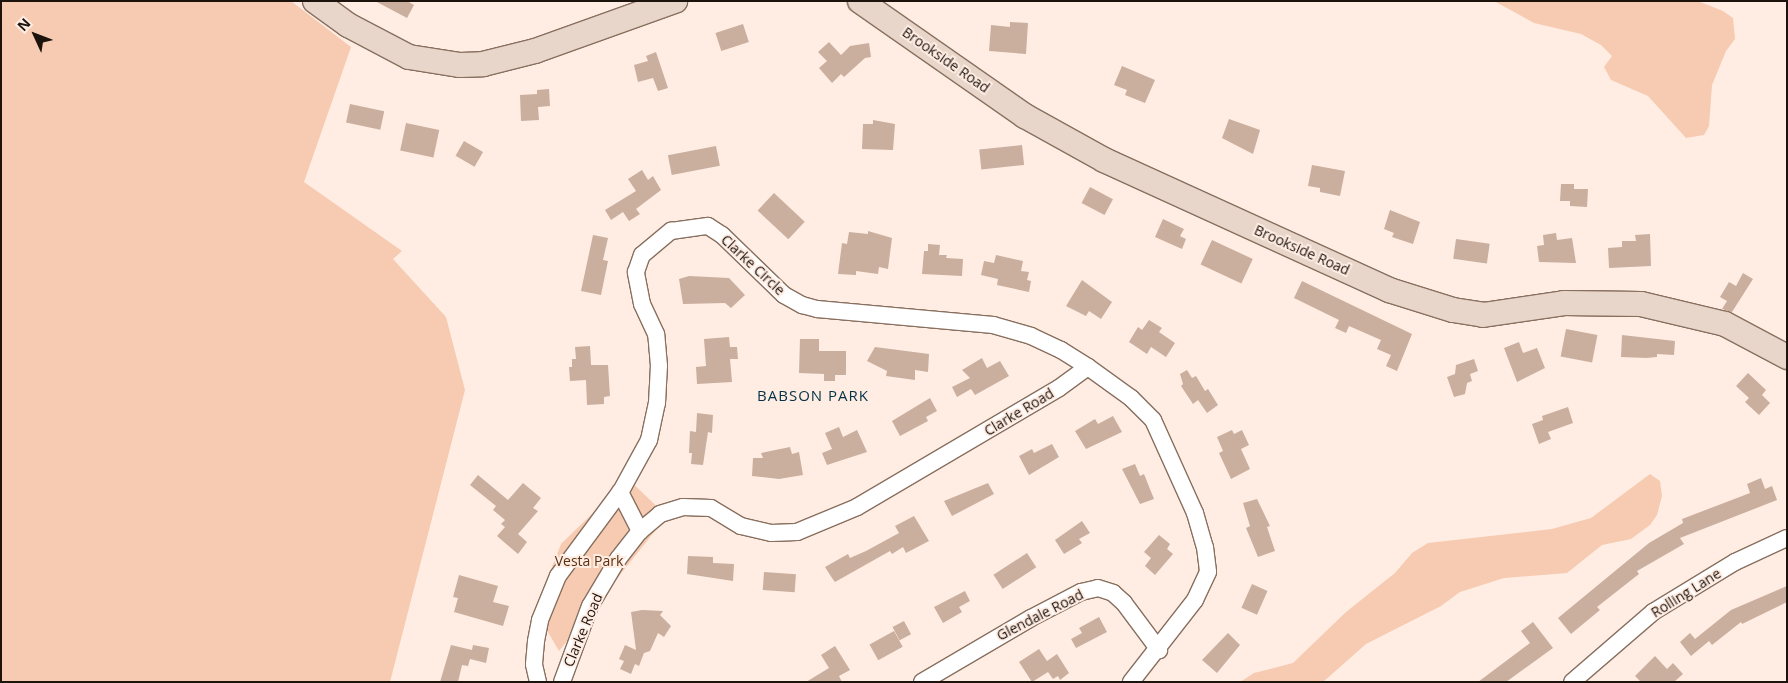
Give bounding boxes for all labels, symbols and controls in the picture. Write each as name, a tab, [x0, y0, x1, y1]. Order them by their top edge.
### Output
north arrow	[10, 10, 60, 60]
text: N	[13, 14, 34, 35]
street label: Brookside Road	[899, 24, 993, 96]
street label: Brookside Road	[1252, 221, 1352, 279]
street label: Clarke Circle	[718, 231, 788, 299]
street label: Clarke Road	[981, 385, 1057, 439]
district label: BABSON PARK	[756, 387, 870, 405]
park label: Vesta Park	[555, 553, 623, 569]
street label: Rolling Lane	[1648, 565, 1724, 621]
street label: Glendale Road	[994, 586, 1086, 644]
street label: Clarke Road	[560, 591, 606, 669]

